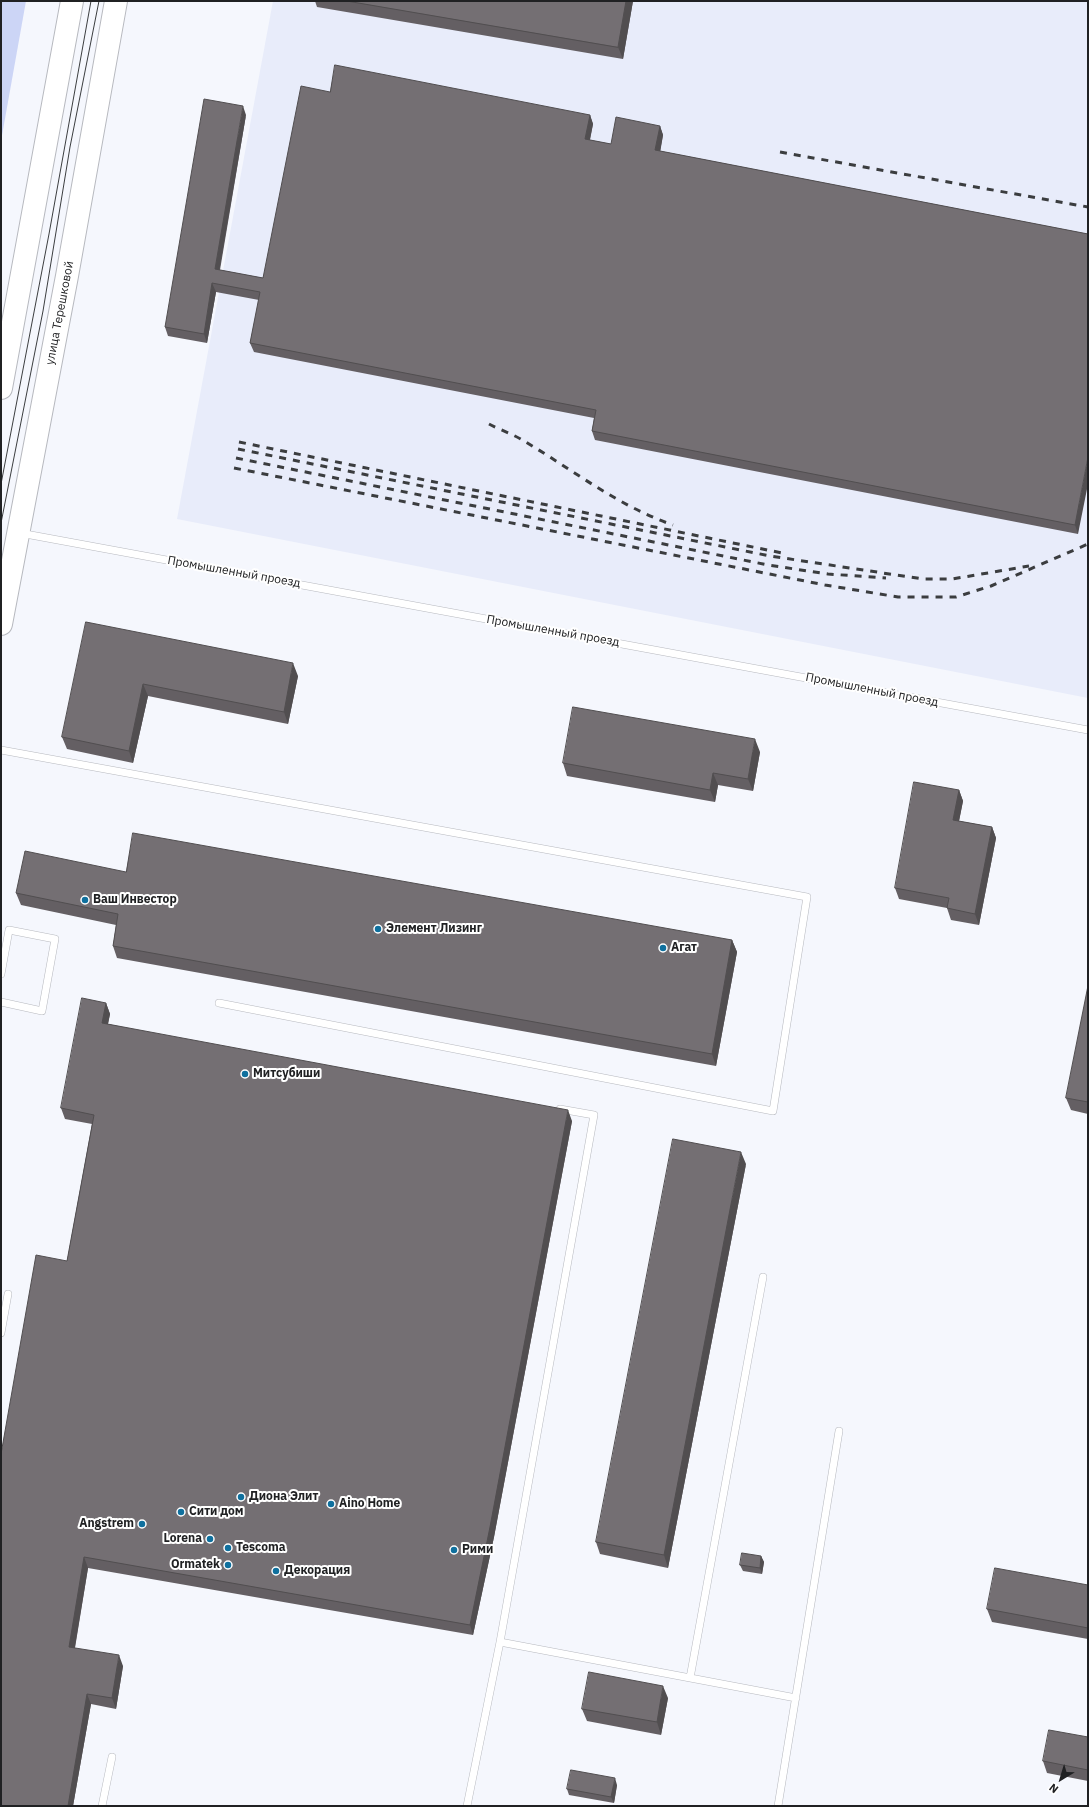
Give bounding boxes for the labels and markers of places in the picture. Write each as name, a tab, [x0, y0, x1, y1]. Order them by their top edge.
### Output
place label: Ваш Инвестор	[93, 893, 177, 907]
marker: Ваш Инвестор	[80, 895, 90, 905]
place label: Элемент Лизинг	[386, 922, 482, 936]
marker: Элемент Лизинг	[373, 924, 383, 934]
place label: Агат	[671, 941, 697, 955]
marker: Агат	[658, 943, 668, 953]
place label: Митсубиши	[253, 1067, 320, 1081]
marker: Митсубиши	[240, 1069, 250, 1079]
place label: Диона Элит	[249, 1490, 318, 1504]
marker: Диона Элит	[236, 1492, 246, 1502]
place label: Aino Home	[339, 1497, 400, 1511]
marker: Aino Home	[326, 1499, 336, 1509]
place label: Сити дом	[189, 1505, 244, 1519]
marker: Сити дом	[176, 1507, 186, 1517]
place label: Angstrem	[79, 1517, 134, 1531]
marker: Angstrem	[137, 1519, 147, 1529]
place label: Lorena	[163, 1532, 202, 1546]
marker: Lorena	[205, 1534, 215, 1544]
place label: Tescoma	[236, 1541, 285, 1555]
marker: Tescoma	[223, 1543, 233, 1553]
place label: Рими	[462, 1543, 493, 1557]
marker: Рими	[449, 1545, 459, 1555]
place label: Ormatek	[171, 1558, 220, 1572]
marker: Ormatek	[223, 1560, 233, 1570]
place label: Декорация	[284, 1564, 350, 1578]
marker: Декорация	[271, 1566, 281, 1576]

